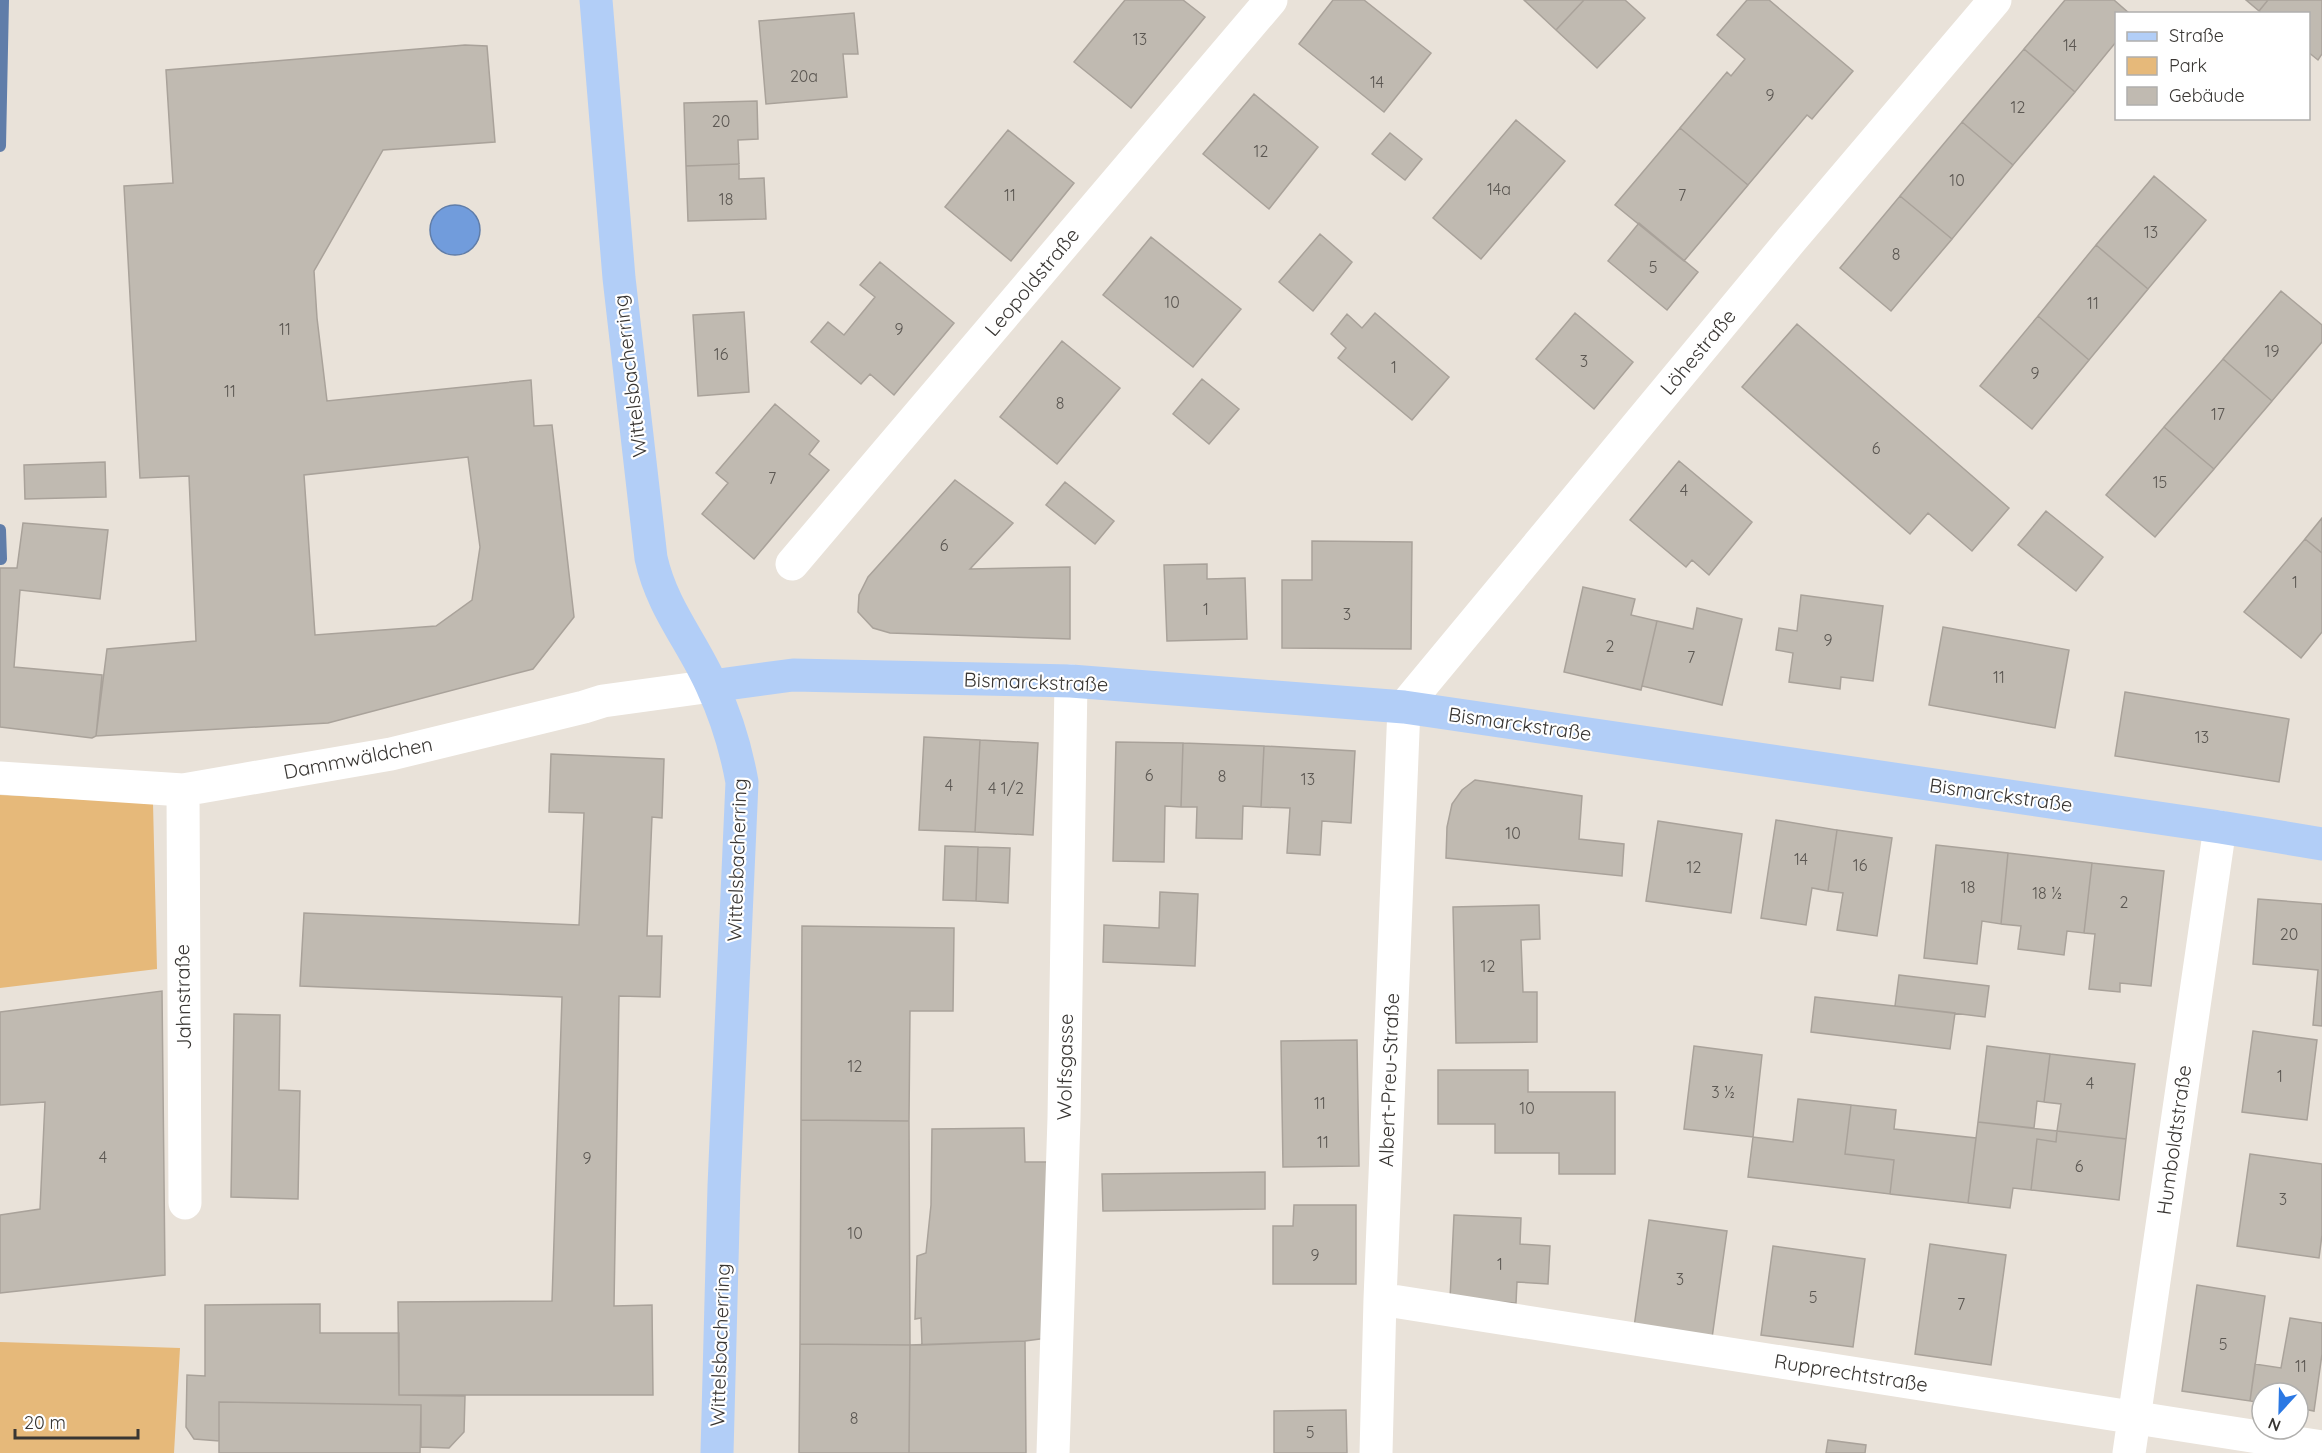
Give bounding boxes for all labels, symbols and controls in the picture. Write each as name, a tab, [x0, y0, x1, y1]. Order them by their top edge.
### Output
legend	[2115, 12, 2310, 120]
text: Straße	[2169, 24, 2224, 47]
house number: 13	[1133, 29, 1147, 49]
house number: 14	[2063, 35, 2077, 55]
text: Park	[2169, 54, 2207, 77]
house number: 20a	[790, 66, 818, 86]
house number: 14	[1370, 72, 1384, 92]
text: Gebäude	[2169, 84, 2245, 107]
house number: 9	[1766, 85, 1775, 105]
house number: 12	[2011, 97, 2026, 117]
house number: 20	[712, 111, 730, 131]
house number: 12	[1254, 141, 1269, 161]
house number: 10	[1949, 170, 1965, 190]
house number: 14a	[1487, 179, 1511, 199]
house number: 11	[1004, 185, 1016, 205]
house number: 7	[1678, 185, 1686, 205]
house number: 18	[719, 189, 733, 209]
street label: Leopoldstraße	[979, 222, 1084, 341]
house number: 13	[2144, 222, 2158, 242]
house number: 8	[1892, 244, 1900, 264]
house number: 5	[1649, 257, 1657, 277]
house number: 10	[1164, 292, 1180, 312]
street label: Wittelsbacherring	[607, 293, 652, 459]
house number: 11	[2087, 293, 2099, 313]
street label: Löhestraße	[1654, 304, 1741, 400]
house number: 11	[279, 319, 291, 339]
house number: 9	[895, 319, 904, 339]
house number: 19	[2265, 341, 2279, 361]
house number: 16	[714, 344, 729, 364]
house number: 3	[1580, 351, 1588, 371]
house number: 1	[1391, 357, 1397, 377]
house number: 9	[2031, 363, 2040, 383]
house number: 11	[224, 381, 236, 401]
house number: 8	[1056, 393, 1064, 413]
house number: 17	[2211, 404, 2225, 424]
house number: 6	[1872, 438, 1881, 458]
house number: 7	[768, 468, 776, 488]
house number: 15	[2153, 472, 2167, 492]
house number: 4	[1680, 480, 1688, 500]
house number: 6	[940, 535, 949, 555]
house number: 1	[2292, 572, 2298, 592]
house number: 1	[1203, 599, 1209, 619]
house number: 3	[1343, 604, 1351, 624]
house number: 9	[1824, 630, 1833, 650]
house number: 2	[1606, 636, 1615, 656]
house number: 7	[1687, 647, 1695, 667]
street label: Bismarckstraße	[963, 666, 1109, 697]
house number: 11	[1993, 667, 2005, 687]
street label: Bismarckstraße	[1447, 701, 1593, 746]
house number: 13	[2195, 727, 2209, 747]
street label: Dammwäldchen	[281, 731, 435, 784]
house number: 6	[1145, 765, 1154, 785]
house number: 8	[1218, 766, 1226, 786]
house number: 13	[1301, 769, 1315, 789]
street label: Bismarckstraße	[1928, 772, 2074, 817]
house number: 4	[945, 775, 953, 795]
street label: Wittelsbacherring	[721, 778, 752, 942]
house number: 4 1/2	[988, 778, 1024, 798]
house number: 10	[1505, 823, 1521, 843]
house number: 14	[1794, 849, 1808, 869]
house number: 16	[1853, 855, 1868, 875]
house number: 12	[1687, 857, 1702, 877]
house number: 18	[1961, 877, 1975, 897]
house number: 18 ½	[2032, 883, 2062, 903]
house number: 2	[2120, 892, 2129, 912]
house number: 20	[2280, 924, 2298, 944]
street label: Jahnstraße	[169, 944, 196, 1050]
house number: 12	[1481, 956, 1496, 976]
street label: Albert-Preu-Straße	[1373, 993, 1404, 1167]
street label: Wolfsgasse	[1051, 1013, 1078, 1121]
house number: 12	[848, 1056, 863, 1076]
street label: Humboldtstraße	[2151, 1063, 2196, 1216]
house number: 1	[2277, 1066, 2283, 1086]
house number: 4	[2086, 1073, 2094, 1093]
house number: 3 ½	[1711, 1082, 1735, 1102]
house number: 11	[1314, 1093, 1326, 1113]
house number: 10	[1519, 1098, 1535, 1118]
house number: 11	[1317, 1132, 1329, 1152]
house number: 4	[99, 1147, 107, 1167]
house number: 9	[583, 1148, 592, 1168]
house number: 6	[2075, 1156, 2084, 1176]
house number: 3	[2279, 1189, 2287, 1209]
house number: 10	[847, 1223, 863, 1243]
house number: 9	[1311, 1245, 1320, 1265]
house number: 1	[1497, 1254, 1503, 1274]
street label: Wittelsbacherring	[704, 1263, 735, 1427]
house number: 3	[1676, 1269, 1684, 1289]
house number: 5	[1809, 1287, 1817, 1307]
house number: 7	[1957, 1294, 1965, 1314]
house number: 5	[2219, 1334, 2227, 1354]
street label: Rupprechtstraße	[1772, 1348, 1930, 1397]
house number: 11	[2295, 1356, 2307, 1376]
north arrow	[2250, 1381, 2310, 1441]
scale bar	[15, 1402, 138, 1440]
house number: 8	[850, 1408, 858, 1428]
text: 20 m	[24, 1411, 66, 1434]
text: N	[2265, 1413, 2284, 1436]
house number: 5	[1306, 1422, 1314, 1442]

